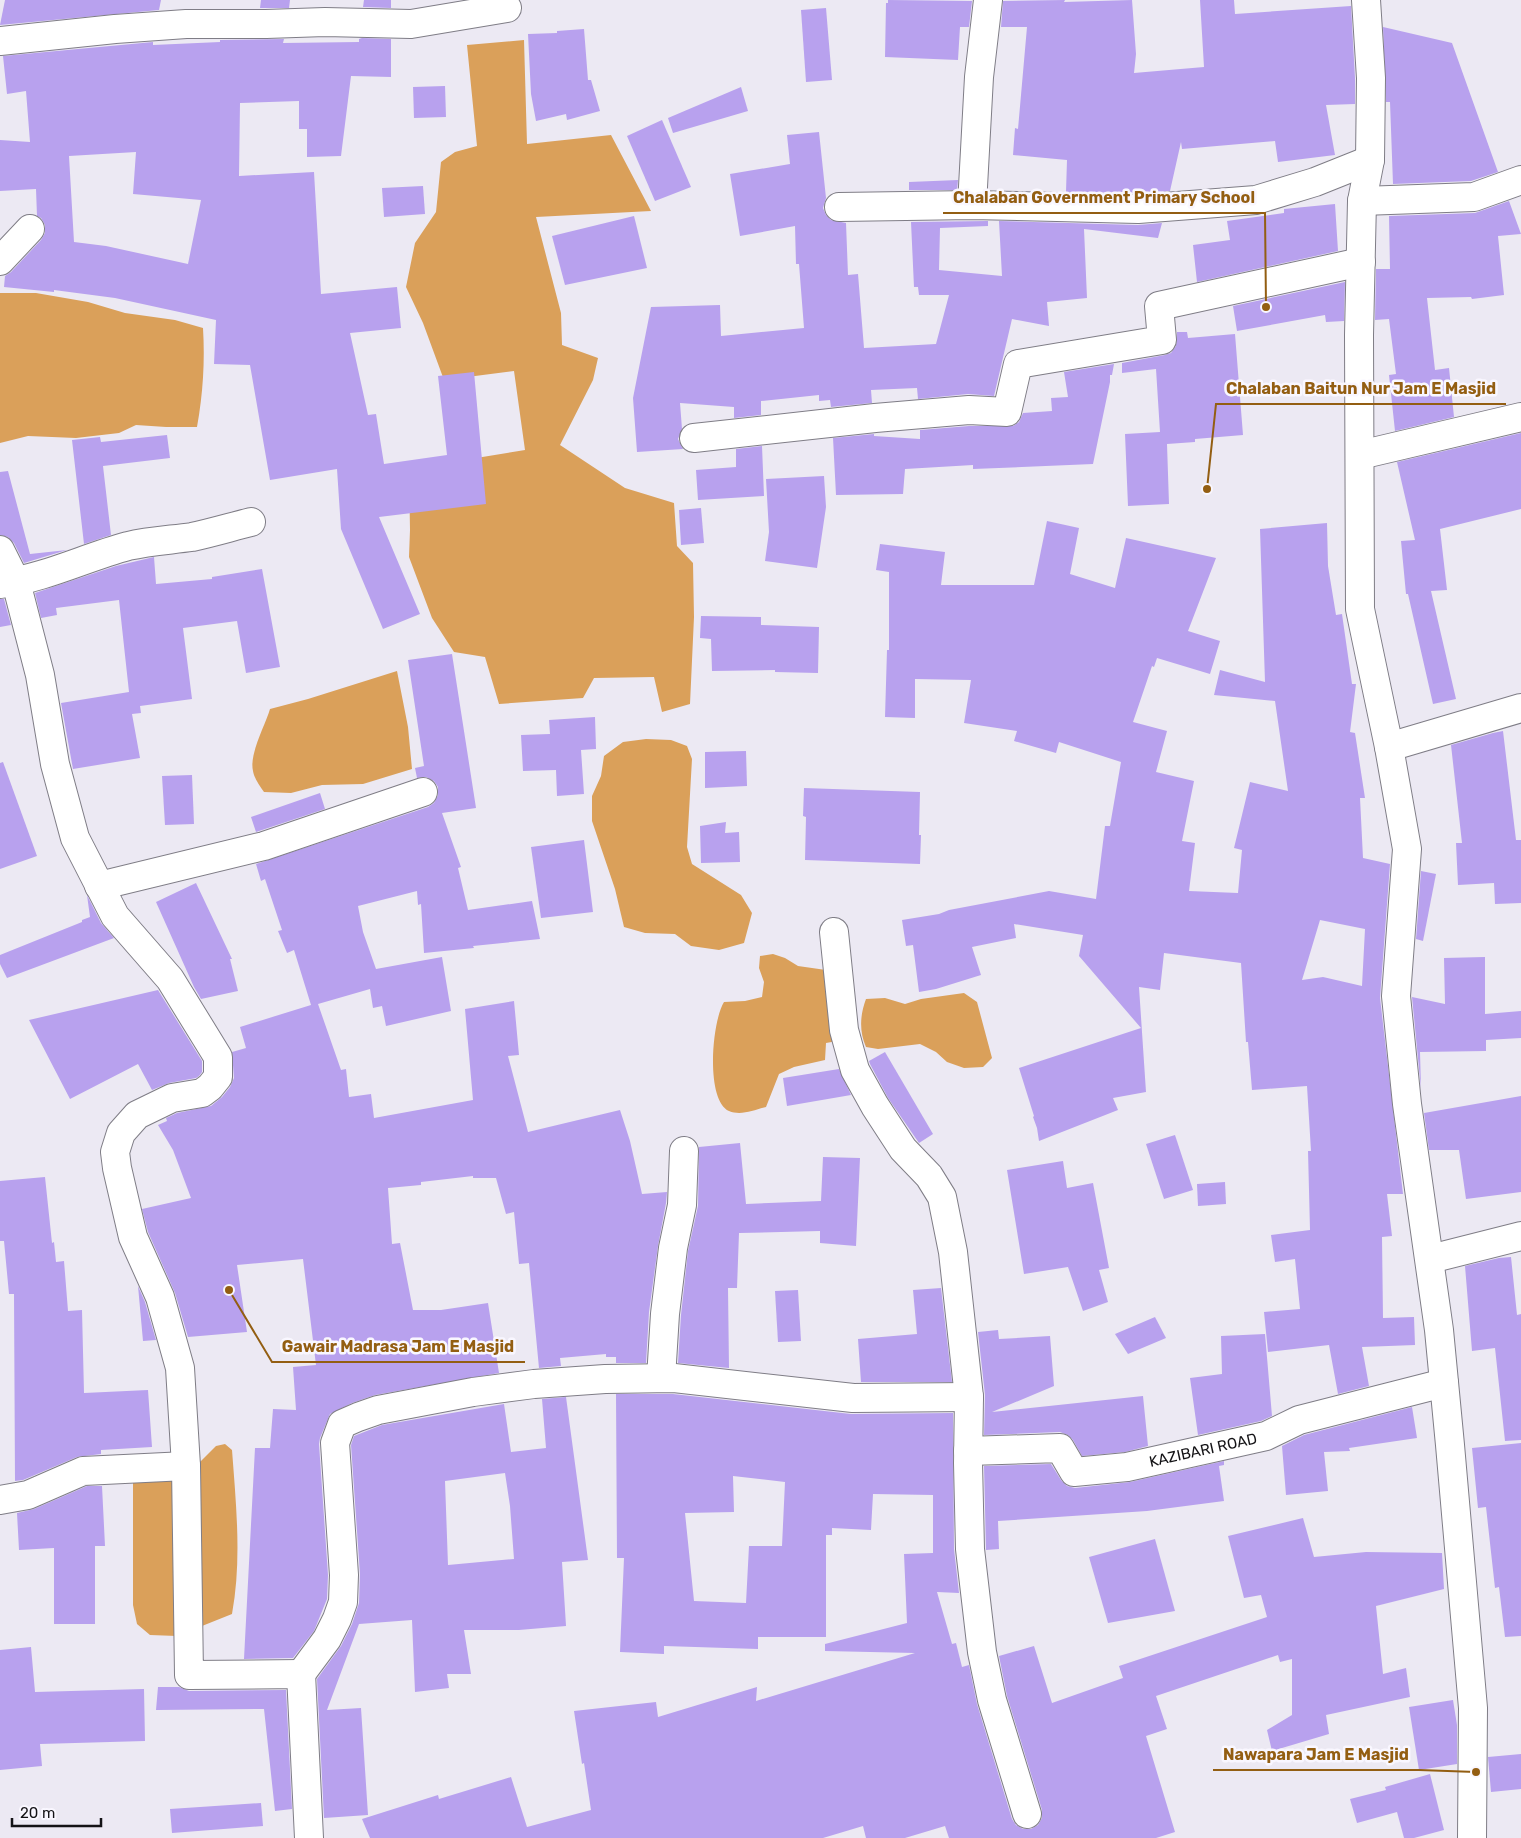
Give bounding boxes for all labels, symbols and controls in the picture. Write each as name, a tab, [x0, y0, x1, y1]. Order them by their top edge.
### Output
callout: Chalaban Government Primary School	[943, 182, 1265, 213]
text: Chalaban Government Primary School	[953, 188, 1255, 207]
callout: Chalaban Baitun Nur Jam E Masjid	[1216, 373, 1506, 404]
text: Chalaban Baitun Nur Jam E Masjid	[1226, 379, 1496, 398]
callout: Gawair Madrasa Jam E Masjid	[272, 1331, 525, 1362]
text: Gawair Madrasa Jam E Masjid	[282, 1337, 514, 1356]
street label: KAZIBARI ROAD	[1147, 1429, 1259, 1471]
callout: Nawapara Jam E Masjid	[1213, 1739, 1419, 1770]
text: Nawapara Jam E Masjid	[1223, 1745, 1409, 1764]
scale bar	[12, 1796, 101, 1828]
text: 20 m	[20, 1804, 55, 1822]

